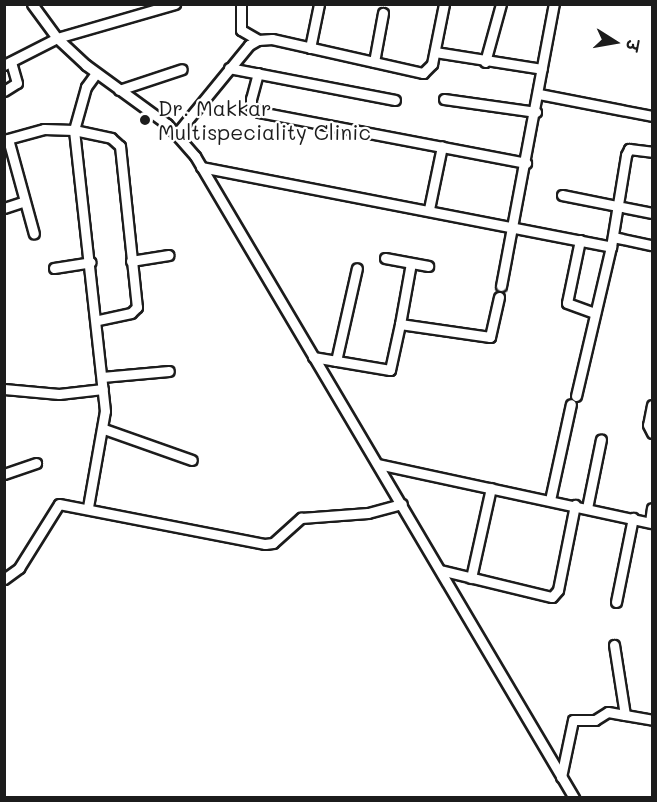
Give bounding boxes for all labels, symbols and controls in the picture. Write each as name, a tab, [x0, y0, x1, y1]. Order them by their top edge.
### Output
north arrow	[585, 12, 645, 72]
text: उ	[622, 38, 644, 53]
place label: Dr. Makkar Multispeciality Clinic	[158, 95, 371, 145]
marker: Dr. Makkar Multispeciality Clinic	[136, 111, 154, 129]

